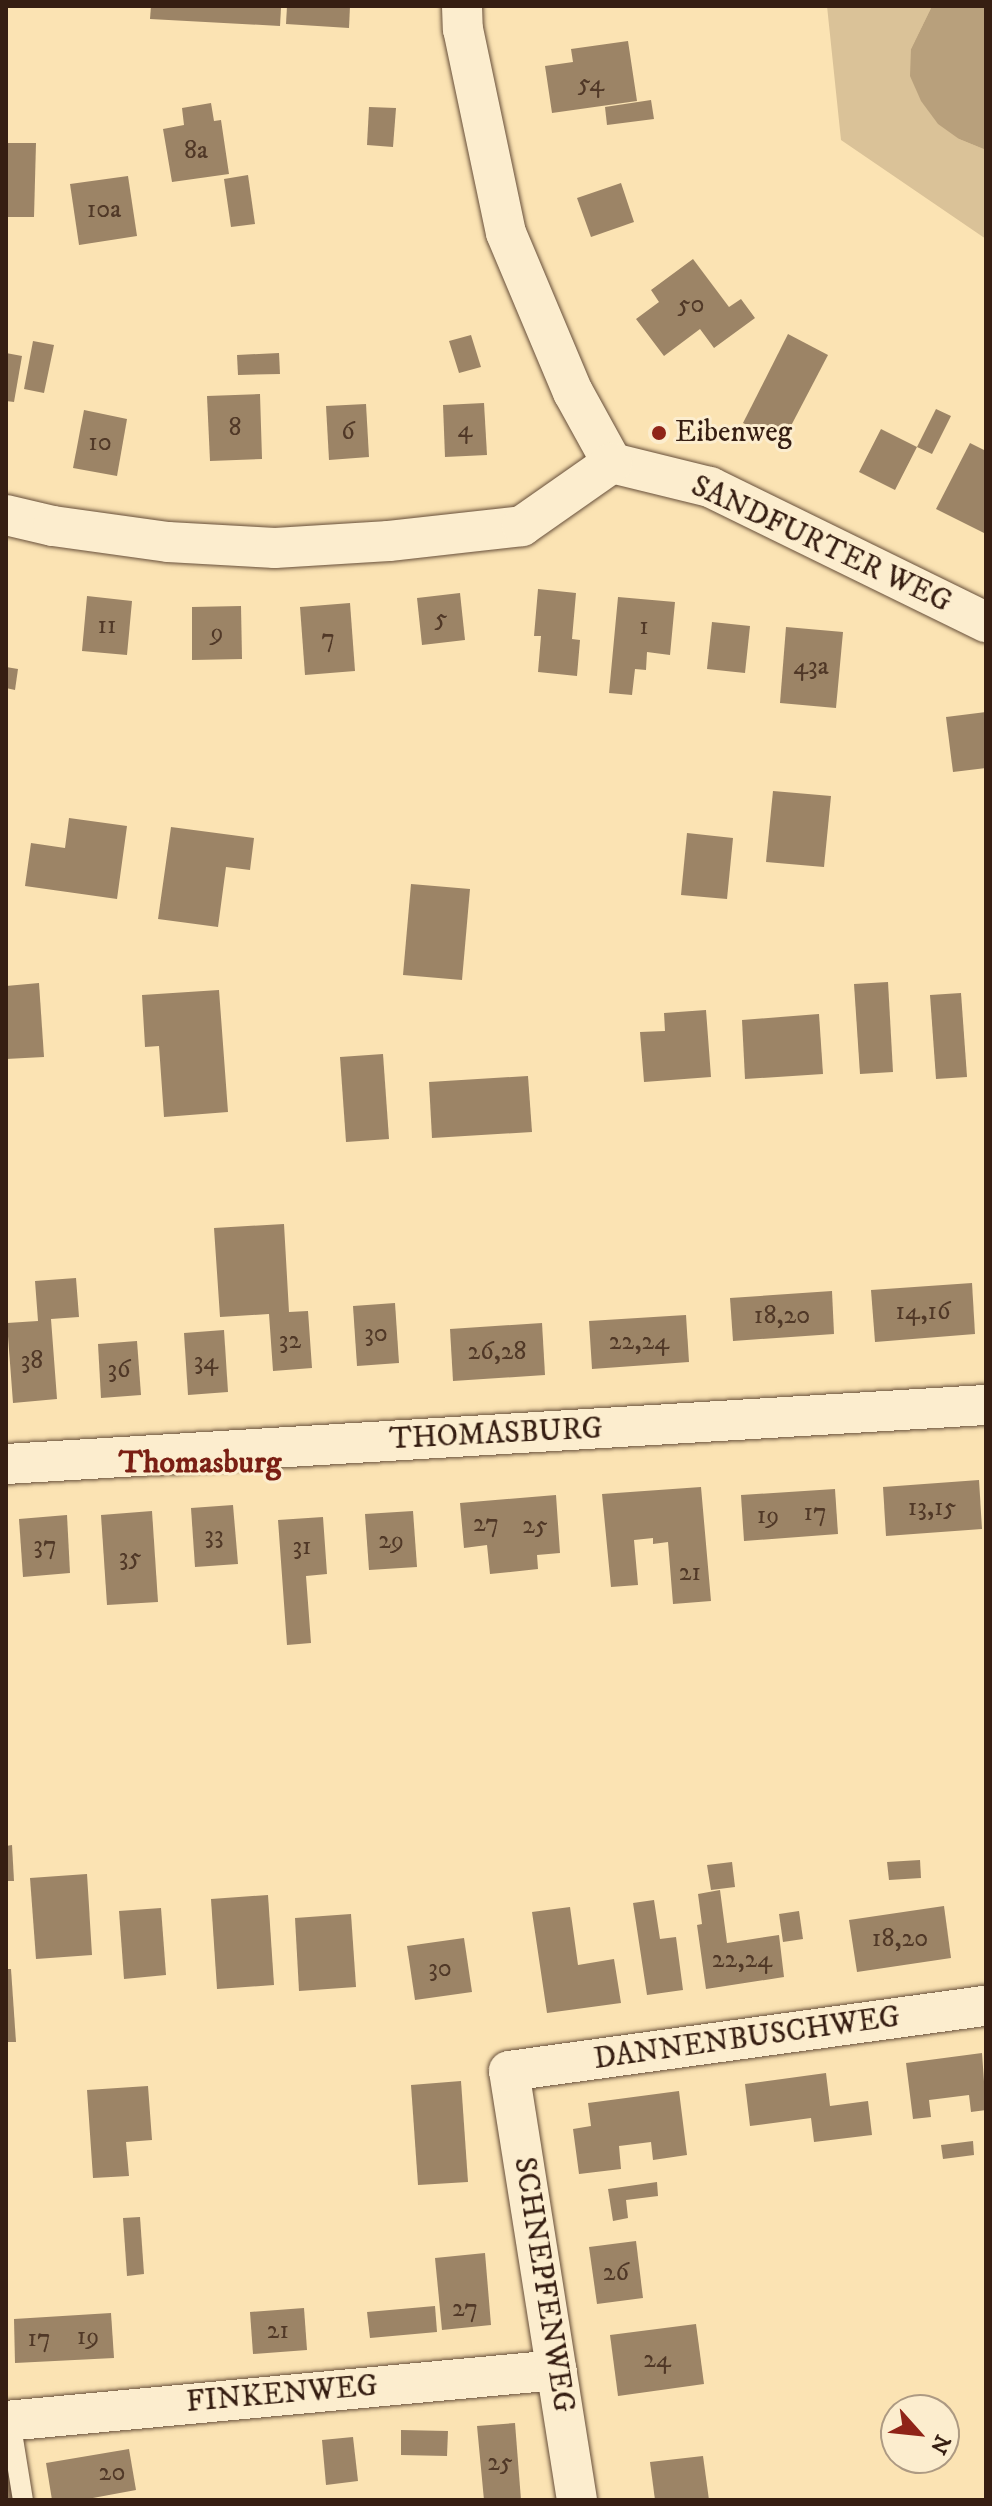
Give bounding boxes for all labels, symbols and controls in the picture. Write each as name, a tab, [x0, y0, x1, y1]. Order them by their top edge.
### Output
house number: 54	[578, 68, 604, 100]
house number: 8a	[184, 135, 208, 167]
house number: 10a	[87, 194, 121, 226]
house number: 50	[678, 289, 704, 321]
house number: 8	[228, 412, 242, 444]
house number: 4	[458, 414, 472, 446]
place label: Eibenweg	[675, 415, 792, 451]
house number: 6	[341, 416, 355, 448]
marker: Eibenweg	[650, 424, 668, 442]
house number: 10	[88, 427, 112, 459]
street label: SANDFURTER WEG	[685, 469, 957, 621]
house number: 5	[435, 603, 447, 635]
house number: 11	[97, 610, 117, 642]
house number: 1	[639, 611, 649, 643]
house number: 9	[211, 617, 223, 649]
house number: 7	[321, 623, 335, 655]
house number: 43a	[793, 651, 829, 683]
house number: 14,16	[895, 1296, 951, 1328]
house number: 18,20	[754, 1300, 810, 1332]
house number: 30	[364, 1318, 388, 1350]
house number: 32	[279, 1325, 301, 1357]
house number: 22,24	[609, 1326, 669, 1358]
house number: 26,28	[467, 1336, 527, 1368]
house number: 38	[21, 1345, 43, 1377]
house number: 34	[194, 1346, 218, 1378]
house number: 36	[107, 1354, 131, 1386]
street label: THOMASBURG	[388, 1411, 604, 1459]
district label: Thomasburg	[119, 1444, 281, 1482]
house number: 13,15	[908, 1492, 956, 1524]
house number: 17	[803, 1497, 827, 1529]
house number: 19	[757, 1500, 779, 1532]
house number: 27	[473, 1508, 499, 1540]
house number: 25	[522, 1510, 548, 1542]
house number: 33	[204, 1520, 224, 1552]
house number: 29	[378, 1525, 404, 1557]
house number: 37	[33, 1530, 57, 1562]
house number: 31	[292, 1531, 312, 1563]
house number: 35	[119, 1542, 141, 1574]
house number: 21	[679, 1557, 701, 1589]
house number: 18,20	[872, 1923, 928, 1955]
house number: 22,24	[712, 1944, 772, 1976]
house number: 30	[428, 1953, 452, 1985]
street label: DANNENBUSCHWEG	[592, 2000, 902, 2078]
street label: SCHNEPFENWEG	[505, 2155, 581, 2415]
house number: 26	[603, 2257, 629, 2289]
house number: 27	[452, 2293, 478, 2325]
house number: 21	[267, 2315, 289, 2347]
house number: 19	[77, 2321, 99, 2353]
house number: 17	[27, 2323, 51, 2355]
house number: 24	[643, 2344, 671, 2376]
street label: FINKENWEG	[185, 2369, 379, 2421]
north arrow	[880, 2394, 960, 2474]
text: N	[924, 2430, 956, 2458]
house number: 25	[487, 2447, 513, 2479]
house number: 20	[99, 2457, 125, 2489]

